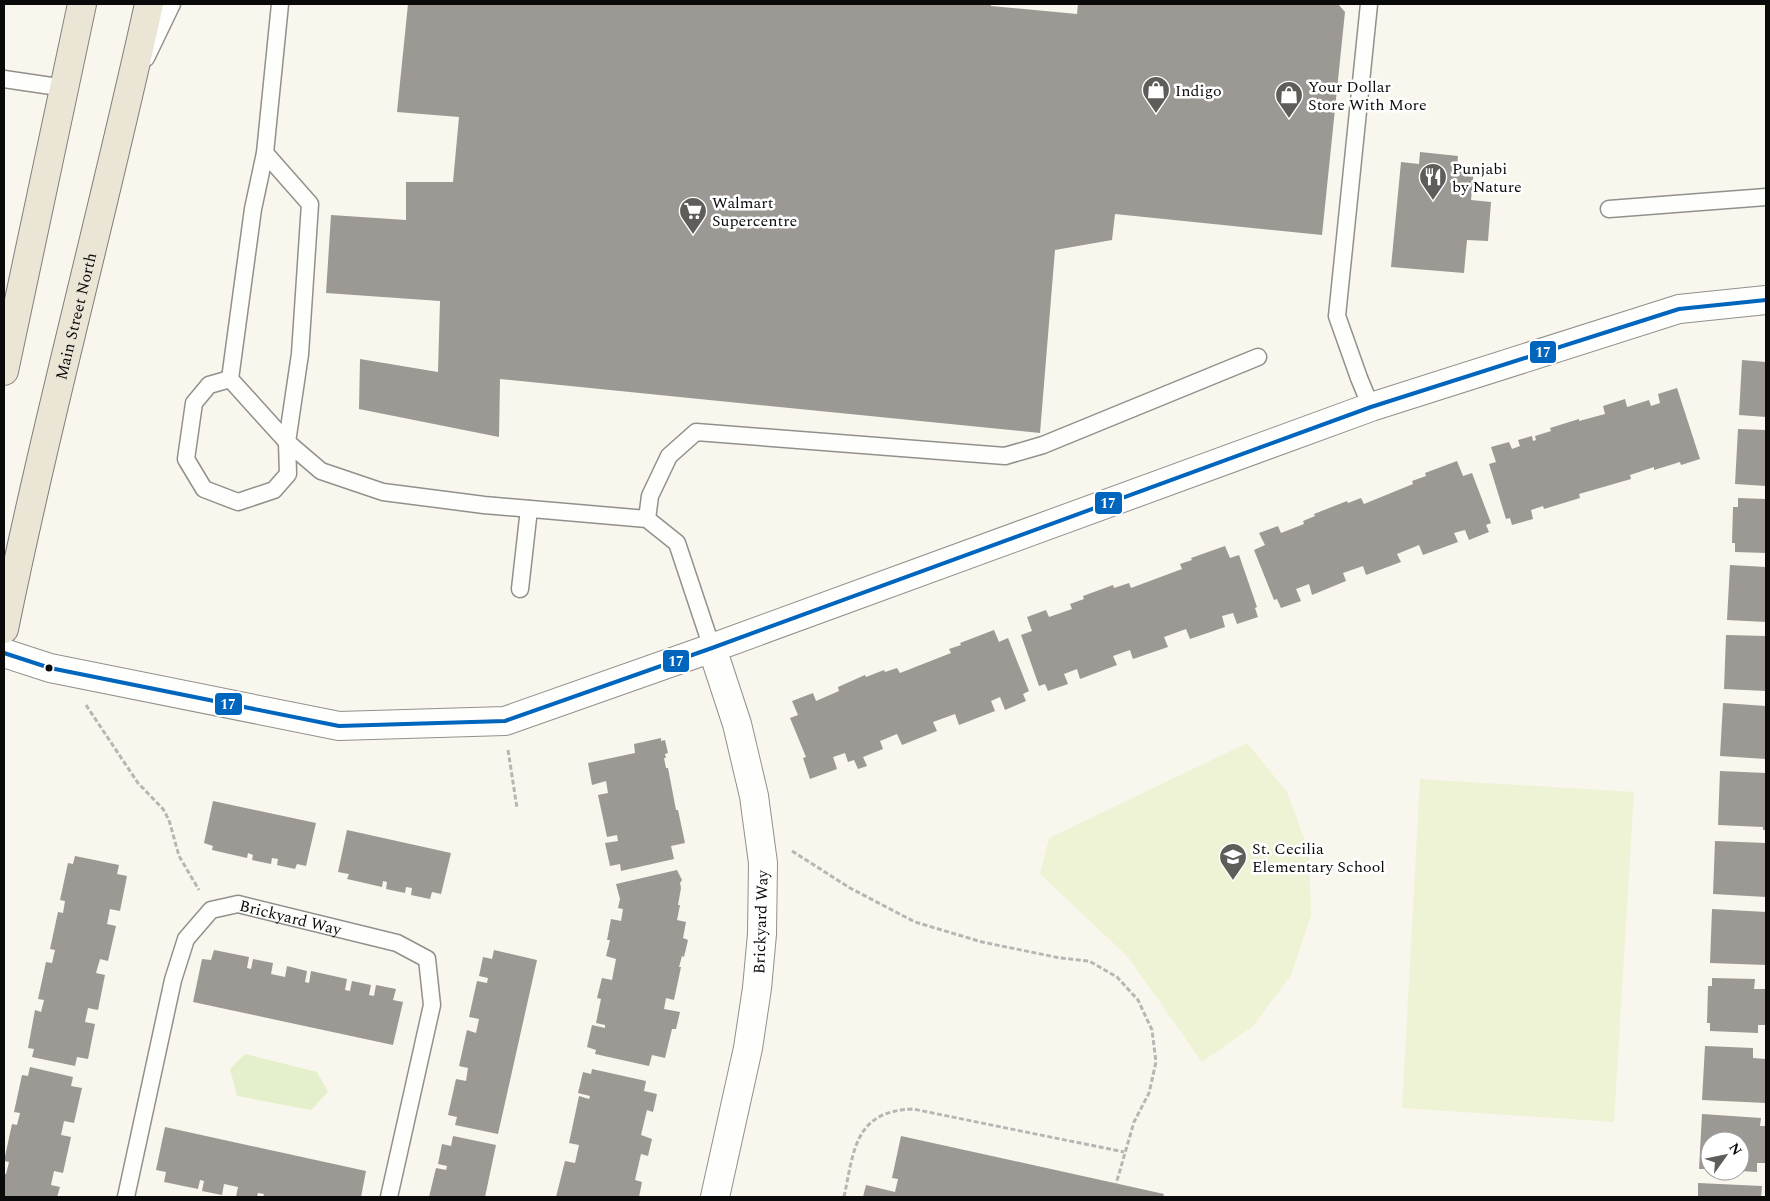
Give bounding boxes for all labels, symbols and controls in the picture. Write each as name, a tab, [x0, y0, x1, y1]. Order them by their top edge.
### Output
shop icon: Indigo	[1141, 75, 1171, 114]
place label: Your Dollar Store With More	[1308, 75, 1427, 117]
place label: Indigo	[1175, 79, 1222, 103]
shop icon: Your Dollar Store With More	[1274, 80, 1304, 119]
place label: Punjabi by Nature	[1452, 157, 1522, 199]
restaurant icon: Punjabi by Nature	[1418, 162, 1448, 201]
place label: Walmart Supercentre	[712, 191, 797, 233]
supermarket icon: Walmart Supercentre	[678, 196, 708, 235]
street label: Main Street North	[49, 250, 103, 382]
line badge: 17	[1529, 340, 1557, 364]
text: 17	[1535, 342, 1551, 363]
line badge: 17	[1094, 491, 1123, 515]
text: 17	[1100, 493, 1116, 514]
line badge: 17	[662, 649, 690, 673]
text: 17	[668, 651, 684, 672]
unlabelled marker	[44, 663, 54, 673]
line badge: 17	[214, 692, 243, 716]
text: 17	[220, 694, 236, 715]
place label: St. Cecilia Elementary School	[1252, 837, 1385, 879]
school or university icon: St. Cecilia Elementary School	[1218, 842, 1248, 881]
street label: Brickyard Way	[747, 868, 775, 974]
street label: Brickyard Way	[237, 894, 345, 942]
north arrow	[1700, 1131, 1750, 1181]
text: N	[1724, 1139, 1747, 1160]

